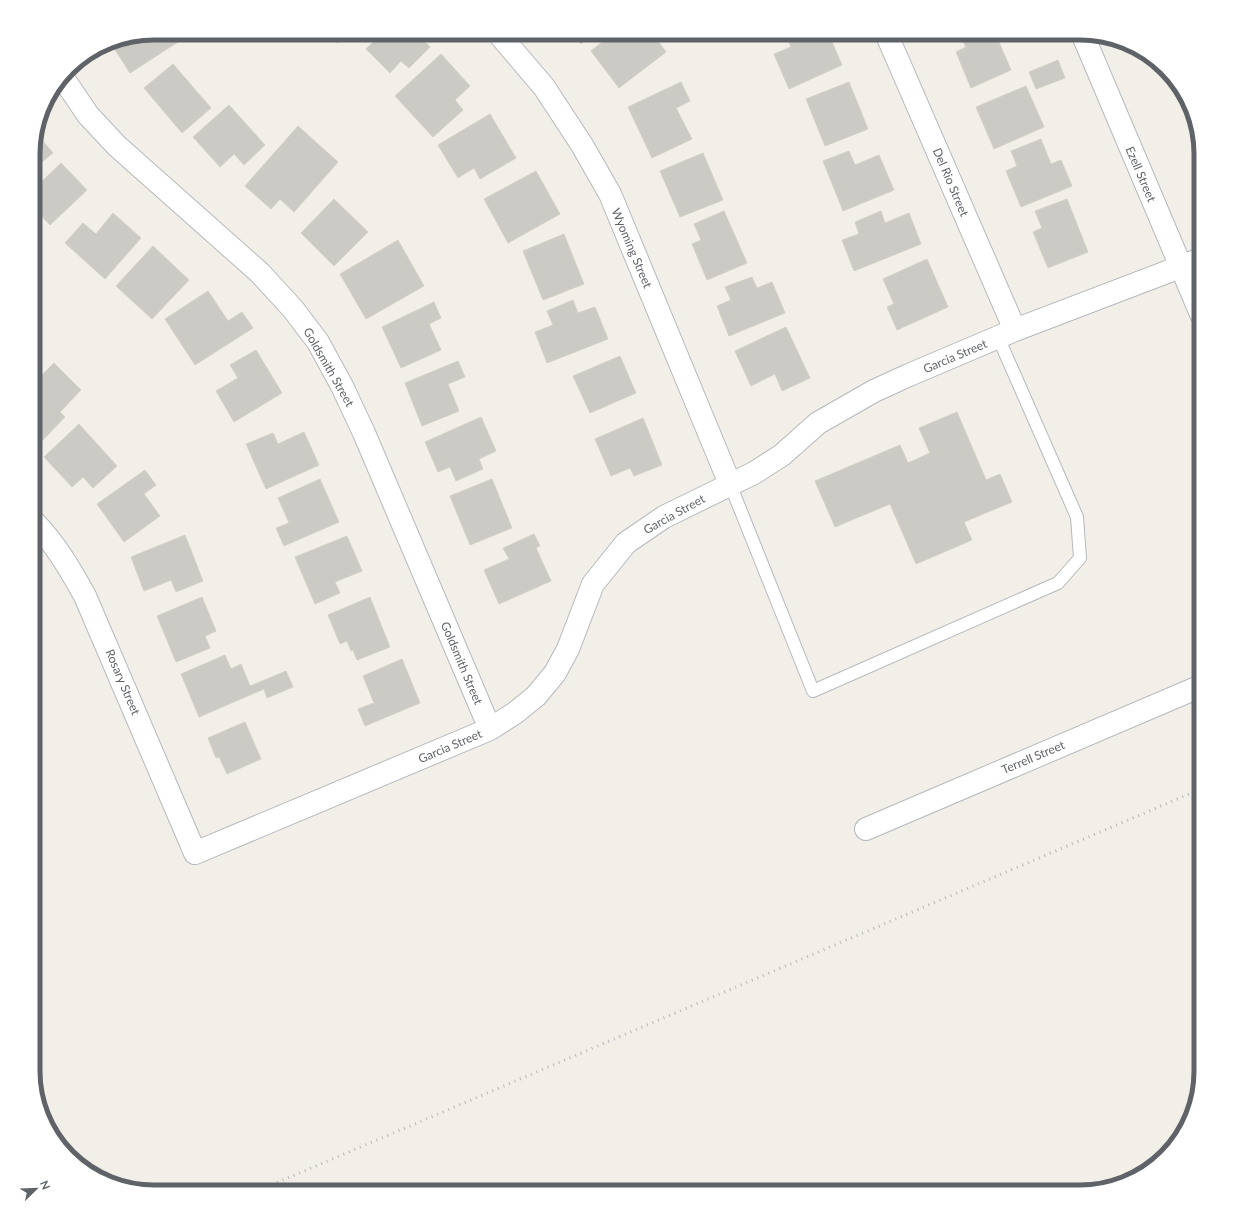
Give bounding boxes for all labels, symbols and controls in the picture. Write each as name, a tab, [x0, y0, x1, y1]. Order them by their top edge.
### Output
street label: Ezell Street	[1123, 144, 1160, 205]
street label: Del Rio Street	[930, 145, 972, 219]
street label: Wyoming Street	[608, 206, 656, 291]
street label: Goldsmith Street	[300, 325, 358, 410]
street label: Garcia Street	[921, 336, 990, 376]
street label: Garcia Street	[641, 491, 708, 537]
street label: Goldsmith Street	[438, 619, 486, 707]
street label: Rosary Street	[102, 647, 144, 718]
street label: Garcia Street	[416, 726, 485, 766]
street label: Terrell Street	[999, 737, 1067, 777]
north arrow	[16, 1169, 56, 1209]
text: N	[38, 1178, 53, 1191]

